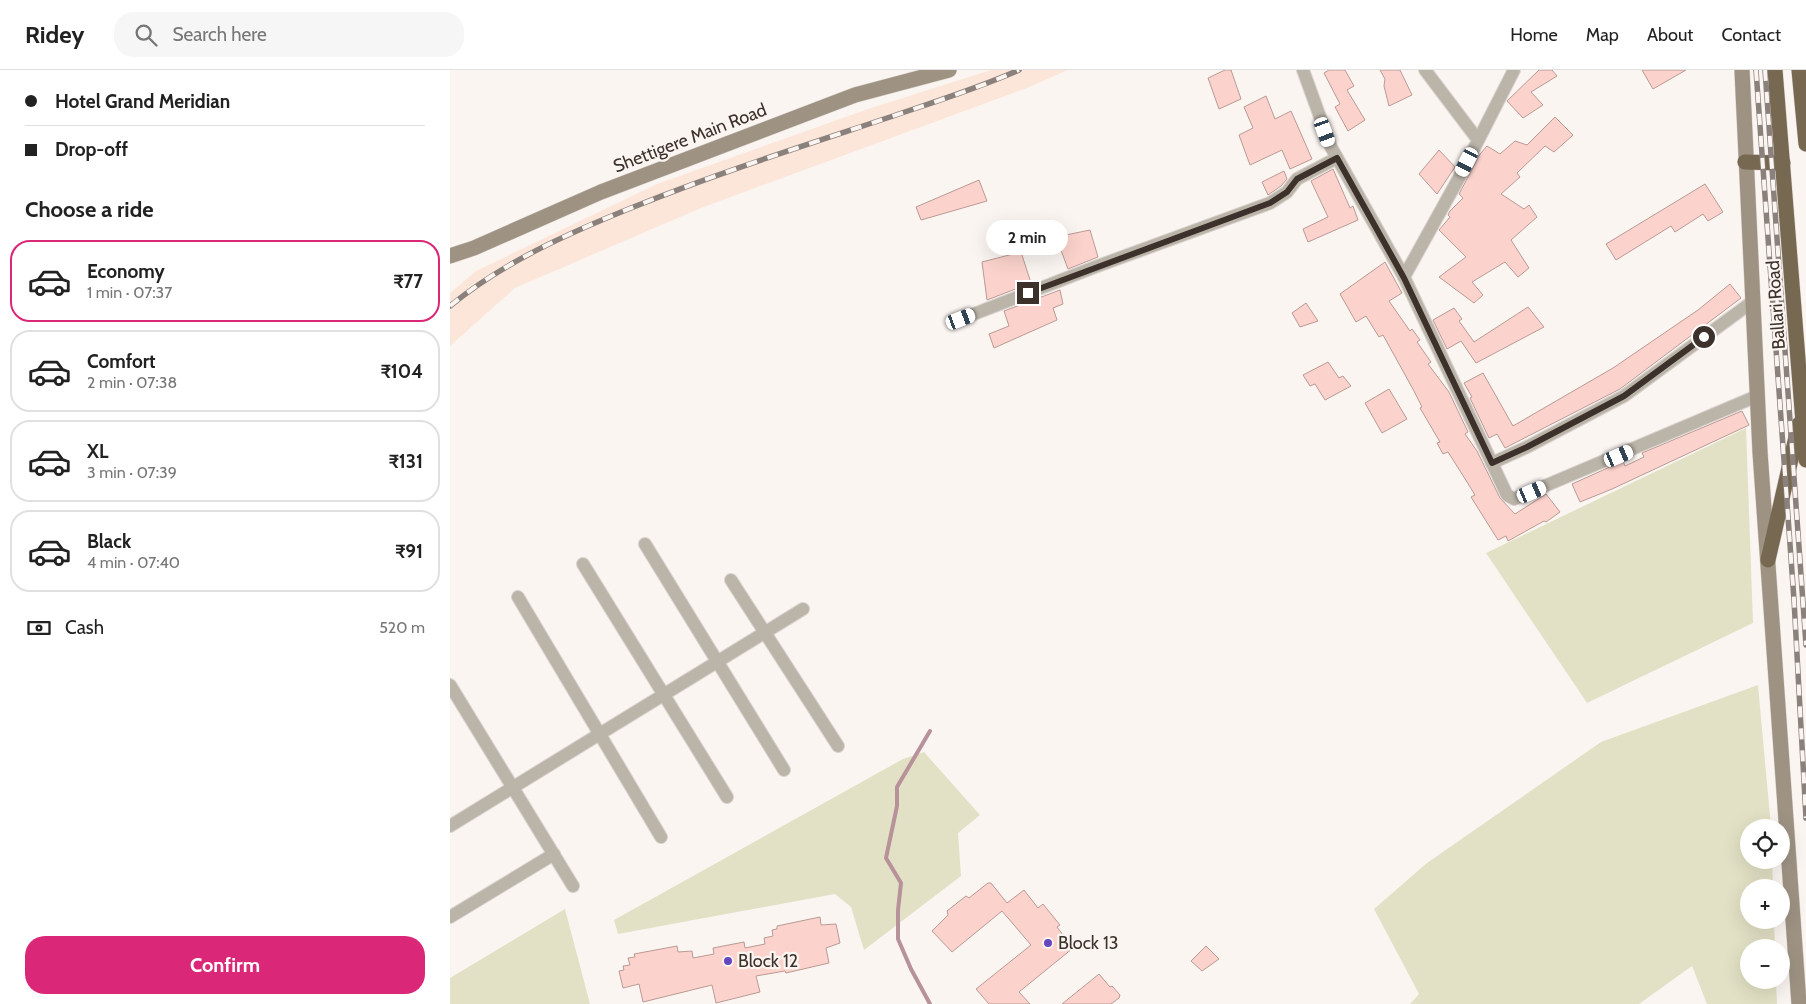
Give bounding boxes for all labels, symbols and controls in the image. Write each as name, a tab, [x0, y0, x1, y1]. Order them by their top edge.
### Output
search box	[114, 12, 464, 57]
text: Ridey	[25, 20, 84, 49]
icon: search	[132, 21, 160, 49]
text: Search here	[172, 23, 267, 46]
text: Home	[1510, 24, 1558, 46]
text: Map	[1586, 24, 1619, 46]
text: About	[1647, 24, 1693, 46]
text: Contact	[1721, 24, 1781, 46]
text: Hotel Grand Meridian	[55, 90, 230, 113]
street label: Shettigere Main Road	[610, 99, 770, 177]
car	[1312, 115, 1337, 149]
text: Drop-off	[55, 138, 128, 161]
car	[1453, 145, 1480, 179]
text: Choose a ride	[25, 196, 154, 223]
callout: 2 min	[987, 220, 1069, 256]
text: 2 min	[1008, 228, 1046, 247]
icon: car	[27, 259, 72, 304]
text: Economy	[87, 260, 165, 283]
street label: Ballari Road	[1762, 260, 1790, 350]
text: ₹77	[393, 270, 423, 293]
route end	[1017, 282, 1039, 304]
text: 1 min · 07:37	[87, 283, 172, 302]
car	[944, 307, 977, 331]
route start	[1693, 326, 1715, 348]
icon: car	[27, 349, 72, 394]
text: Comfort	[87, 350, 156, 373]
text: ₹104	[380, 360, 423, 383]
text: 2 min · 07:38	[87, 373, 177, 392]
icon: car	[27, 439, 72, 484]
text: XL	[87, 440, 108, 463]
car	[1602, 443, 1635, 469]
text: ₹131	[388, 450, 423, 473]
text: 3 min · 07:39	[87, 463, 177, 482]
car	[1515, 479, 1548, 505]
icon: car	[27, 529, 72, 574]
text: Black	[87, 530, 131, 553]
text: ₹91	[395, 540, 423, 563]
text: 4 min · 07:40	[87, 553, 180, 572]
icon: cash	[25, 614, 53, 642]
text: Cash	[65, 616, 104, 639]
text: 520 m	[379, 618, 425, 637]
map controls	[1740, 819, 1790, 989]
button: locate	[1740, 819, 1790, 869]
button: +	[1740, 879, 1790, 929]
place label: Block 13	[1058, 932, 1119, 954]
button: Confirm	[25, 936, 425, 994]
marker: Block 13	[1042, 937, 1054, 949]
button: −	[1740, 939, 1790, 989]
place label: Block 12	[738, 950, 798, 972]
marker: Block 12	[722, 955, 734, 967]

